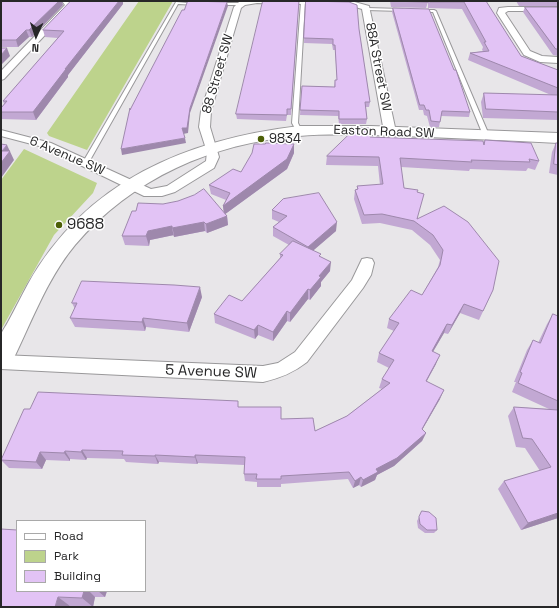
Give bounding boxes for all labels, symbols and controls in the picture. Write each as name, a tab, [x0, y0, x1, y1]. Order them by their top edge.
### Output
north arrow	[16, 16, 56, 56]
street label: 88A Street SW	[362, 21, 394, 113]
street label: 88 Street SW	[199, 32, 237, 116]
text: N	[31, 41, 39, 55]
street label: Easton Road SW	[333, 122, 435, 142]
place label: 9834	[269, 131, 301, 147]
street label: 6 Avenue SW	[27, 133, 107, 179]
marker: 9834	[256, 134, 266, 144]
place label: 9688	[67, 216, 104, 234]
marker: 9688	[54, 220, 64, 230]
street label: 5 Avenue SW	[165, 361, 257, 383]
legend	[16, 520, 146, 592]
text: Road	[54, 528, 83, 544]
text: Park	[54, 548, 79, 564]
text: Building	[54, 568, 101, 584]

